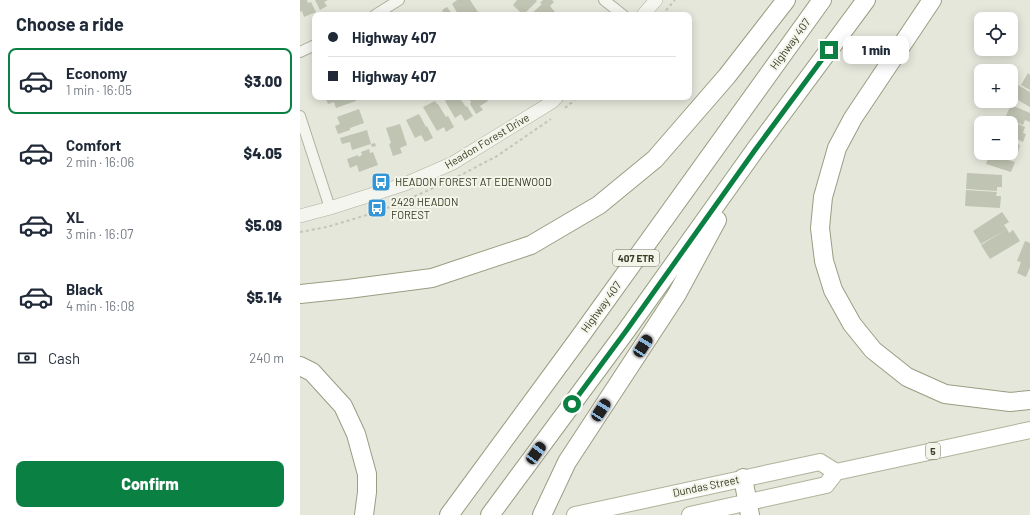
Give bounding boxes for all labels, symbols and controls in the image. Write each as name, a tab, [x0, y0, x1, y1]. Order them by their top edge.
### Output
map controls	[974, 12, 1018, 160]
button: locate	[974, 12, 1018, 56]
text: Choose a ride	[16, 13, 124, 35]
street label: Highway 407	[767, 16, 812, 72]
text: Highway 407	[352, 28, 436, 46]
callout: 1 min	[843, 36, 909, 64]
route end	[820, 41, 838, 59]
text: 1 min	[862, 42, 890, 58]
icon: car	[18, 63, 54, 99]
text: Economy	[66, 64, 127, 82]
button: +	[974, 64, 1018, 108]
text: Highway 407	[352, 67, 436, 85]
text: $3.00	[244, 72, 282, 90]
text: 1 min · 16:05	[66, 82, 132, 98]
street label: Headon Forest Drive	[442, 110, 531, 171]
button: −	[974, 116, 1018, 160]
icon: car	[18, 135, 54, 171]
text: Comfort	[66, 136, 121, 154]
text: $4.05	[244, 144, 282, 162]
text: 2 min · 16:06	[66, 154, 134, 170]
bus stop icon: HEADON FOREST AT EDENWOOD	[370, 171, 392, 193]
place label: HEADON FOREST AT EDENWOOD	[395, 175, 552, 188]
place label: 2429 HEADON FOREST	[391, 195, 458, 221]
bus stop icon: 2429 HEADON FOREST	[366, 197, 388, 219]
icon: car	[18, 207, 54, 243]
text: XL	[66, 208, 84, 226]
text: $5.09	[245, 216, 282, 234]
text: 3 min · 16:07	[66, 226, 133, 242]
road number: 407 ETR	[613, 250, 659, 266]
icon: car	[18, 279, 54, 315]
street label: Highway 407	[578, 279, 623, 335]
text: Black	[66, 280, 103, 298]
text: $5.14	[246, 288, 282, 306]
text: 4 min · 16:08	[66, 298, 135, 314]
car	[631, 333, 655, 359]
icon: cash	[16, 347, 38, 369]
text: Cash	[48, 349, 80, 367]
text: 240 m	[249, 350, 284, 366]
route start	[563, 395, 581, 413]
car	[589, 397, 613, 423]
car	[524, 440, 548, 466]
road number: 5	[926, 443, 940, 459]
button: Confirm	[16, 461, 284, 507]
street label: Dundas Street	[672, 472, 740, 499]

